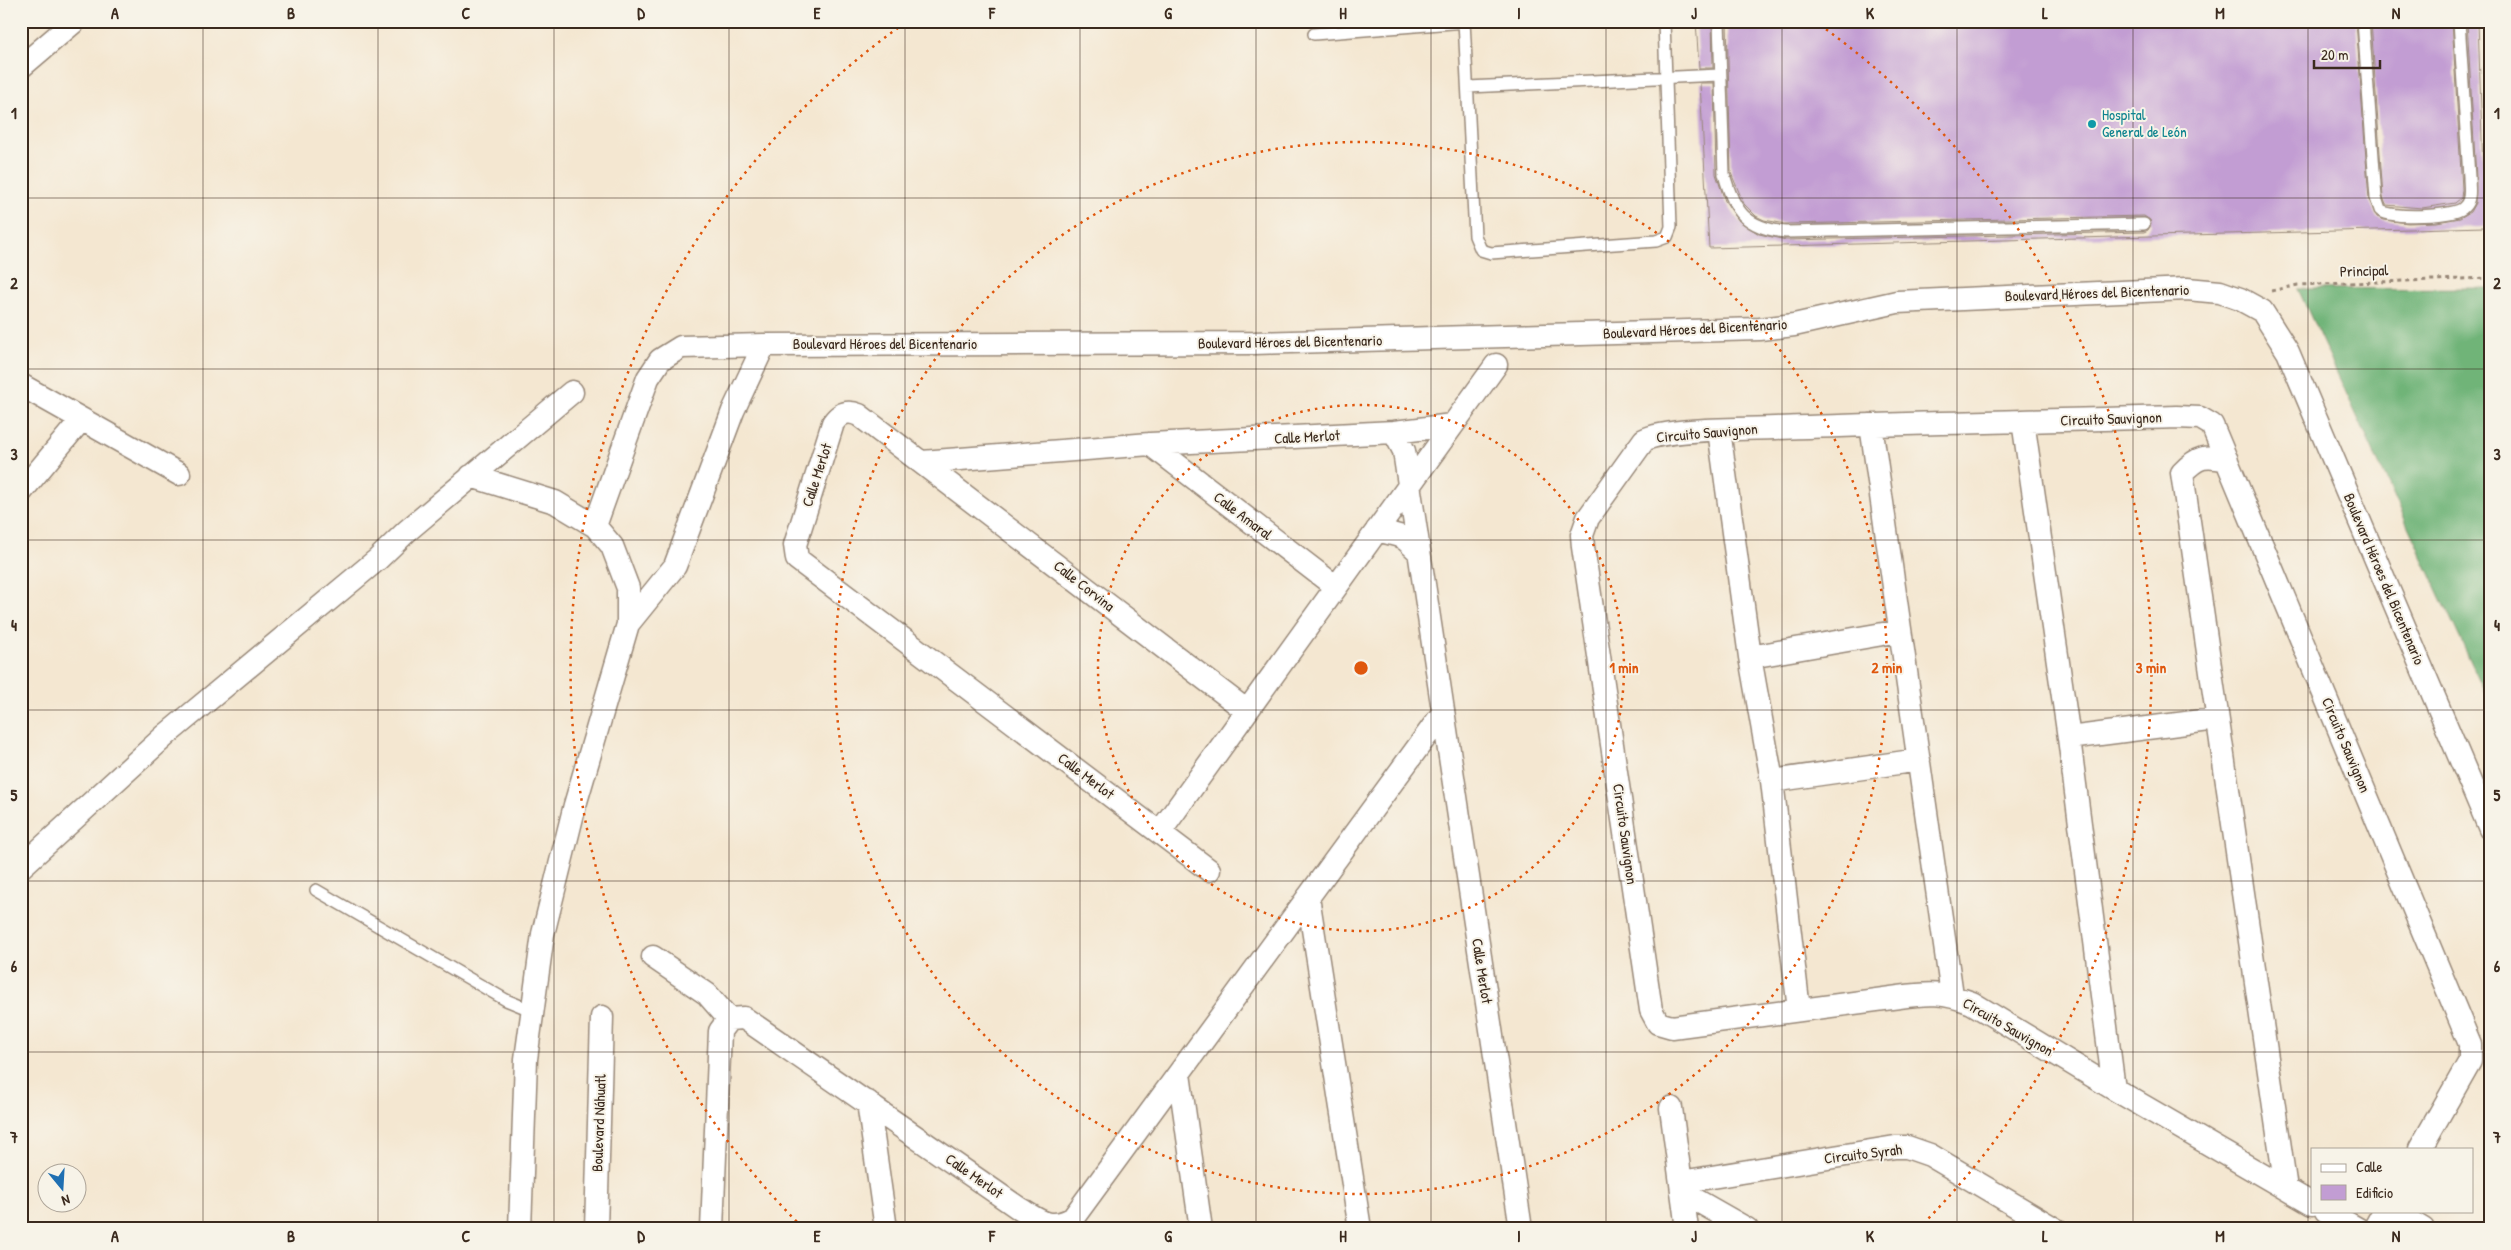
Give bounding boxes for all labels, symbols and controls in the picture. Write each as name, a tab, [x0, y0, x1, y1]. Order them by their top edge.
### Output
text: A	[111, 2, 119, 24]
text: B	[287, 2, 295, 24]
text: C	[462, 2, 471, 24]
text: D	[637, 2, 645, 24]
text: E	[813, 2, 821, 24]
text: F	[988, 2, 996, 24]
text: G	[1164, 2, 1172, 24]
text: H	[1339, 2, 1347, 24]
text: I	[1517, 2, 1521, 24]
text: J	[1691, 2, 1697, 24]
text: K	[1866, 2, 1875, 24]
text: L	[2042, 2, 2048, 24]
text: M	[2215, 2, 2225, 24]
text: N	[2392, 2, 2401, 24]
scale bar	[2314, 38, 2380, 70]
text: 20 m	[2321, 44, 2348, 65]
text: 1	[11, 102, 17, 124]
text: 1	[2494, 102, 2500, 124]
place label: Hospital General de León	[2102, 104, 2187, 142]
marker: Hospital General de León	[2086, 118, 2098, 130]
street label: Principal	[2339, 259, 2389, 282]
text: 2	[10, 272, 18, 294]
text: 2	[2493, 272, 2501, 294]
street label: Boulevard Héroes del Bicentenario	[2005, 279, 2189, 306]
street label: Boulevard Héroes del Bicentenario	[1602, 313, 1788, 344]
street label: Boulevard Héroes del Bicentenario	[1198, 329, 1382, 354]
street label: Boulevard Héroes del Bicentenario	[793, 333, 977, 354]
street label: Circuito Sauvignon	[2060, 406, 2162, 431]
street label: Circuito Sauvignon	[1655, 418, 1759, 447]
street label: Calle Merlot	[1274, 424, 1341, 449]
street label: Calle Merlot	[796, 439, 837, 509]
text: 3	[10, 443, 18, 465]
text: 3	[2493, 443, 2501, 465]
street label: Calle Amaral	[1209, 486, 1277, 545]
street label: Boulevard Héroes del Bicentenario	[2339, 490, 2430, 668]
street label: Calle Corvina	[1049, 555, 1119, 616]
text: 4	[11, 614, 17, 636]
text: 4	[2494, 614, 2500, 636]
text: 1 min	[1609, 657, 1639, 678]
text: 2 min	[1872, 657, 1903, 678]
text: 3 min	[2136, 657, 2166, 678]
centre of rings	[1352, 659, 1370, 677]
street label: Circuito Sauvignon	[2317, 694, 2376, 796]
street label: Calle Merlot	[1054, 747, 1120, 804]
street label: Circuito Sauvignon	[1608, 782, 1643, 886]
text: 5	[11, 784, 18, 806]
text: 5	[2494, 784, 2501, 806]
street label: Calle Merlot	[1467, 937, 1498, 1006]
text: 6	[11, 955, 18, 977]
text: 6	[2494, 955, 2501, 977]
street label: Circuito Sauvignon	[1959, 992, 2058, 1061]
street label: Boulevard Náhuatl	[586, 1074, 611, 1172]
text: 7	[9, 1126, 18, 1148]
text: 7	[2492, 1126, 2501, 1148]
street label: Circuito Syrah	[1823, 1138, 1903, 1169]
street label: Calle Merlot	[941, 1148, 1008, 1204]
legend	[2311, 1148, 2474, 1212]
text: Calle	[2356, 1156, 2383, 1177]
north arrow	[38, 1162, 88, 1212]
text: Edificio	[2356, 1182, 2393, 1203]
text: N	[59, 1191, 73, 1211]
text: A	[111, 1225, 119, 1247]
text: B	[287, 1225, 295, 1247]
text: C	[462, 1225, 471, 1247]
text: D	[637, 1225, 645, 1247]
text: E	[813, 1225, 821, 1247]
text: F	[988, 1225, 996, 1247]
text: G	[1164, 1225, 1172, 1247]
text: H	[1339, 1225, 1347, 1247]
text: I	[1517, 1225, 1521, 1247]
text: J	[1691, 1225, 1697, 1247]
text: K	[1866, 1225, 1875, 1247]
text: L	[2042, 1225, 2048, 1247]
text: M	[2215, 1225, 2225, 1247]
text: N	[2392, 1225, 2401, 1247]

